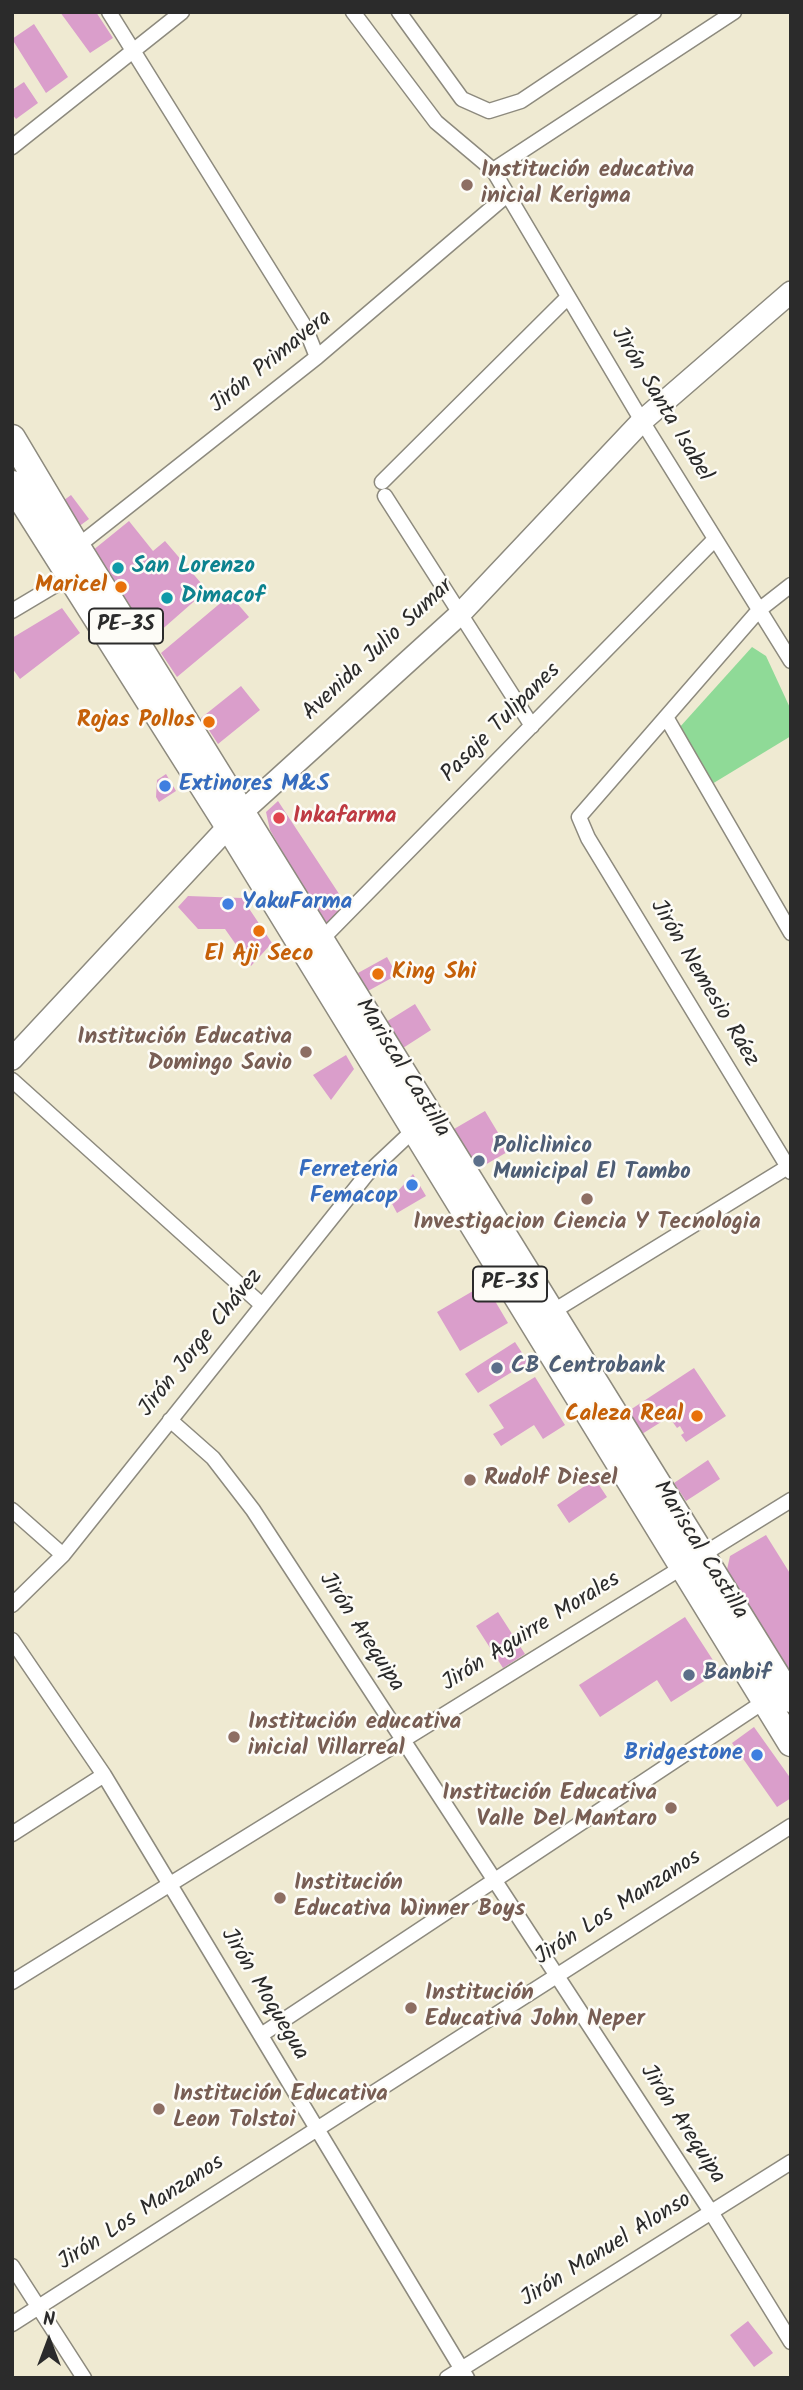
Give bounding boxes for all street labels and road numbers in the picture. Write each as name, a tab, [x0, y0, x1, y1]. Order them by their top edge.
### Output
street label: Jirón Primavera	[205, 305, 339, 421]
street label: Jirón Santa Isabel	[603, 323, 717, 487]
street label: Avenida Julio Sumar	[298, 574, 460, 728]
road number: PE-3S	[89, 608, 163, 644]
street label: Pasaje Tulipanes	[436, 658, 568, 790]
street label: Jirón Nemesio Ráez	[642, 895, 764, 1073]
street label: Mariscal Castilla	[347, 994, 455, 1144]
street label: Jirón Jorge Chávez	[134, 1265, 270, 1423]
road number: PE-3S	[473, 1266, 547, 1302]
street label: Mariscal Castilla	[645, 1476, 753, 1626]
street label: Jirón Aguirre Morales	[438, 1567, 626, 1699]
street label: Jirón Arequipa	[311, 1568, 409, 1698]
street label: Jirón Los Manzanos	[531, 1845, 707, 1973]
street label: Jirón Moquegua	[213, 1924, 313, 2066]
street label: Jirón Arequipa	[632, 2060, 730, 2190]
street label: Jirón Los Manzanos	[54, 2150, 230, 2278]
street label: Jirón Manuel Alonso	[517, 2187, 697, 2315]

